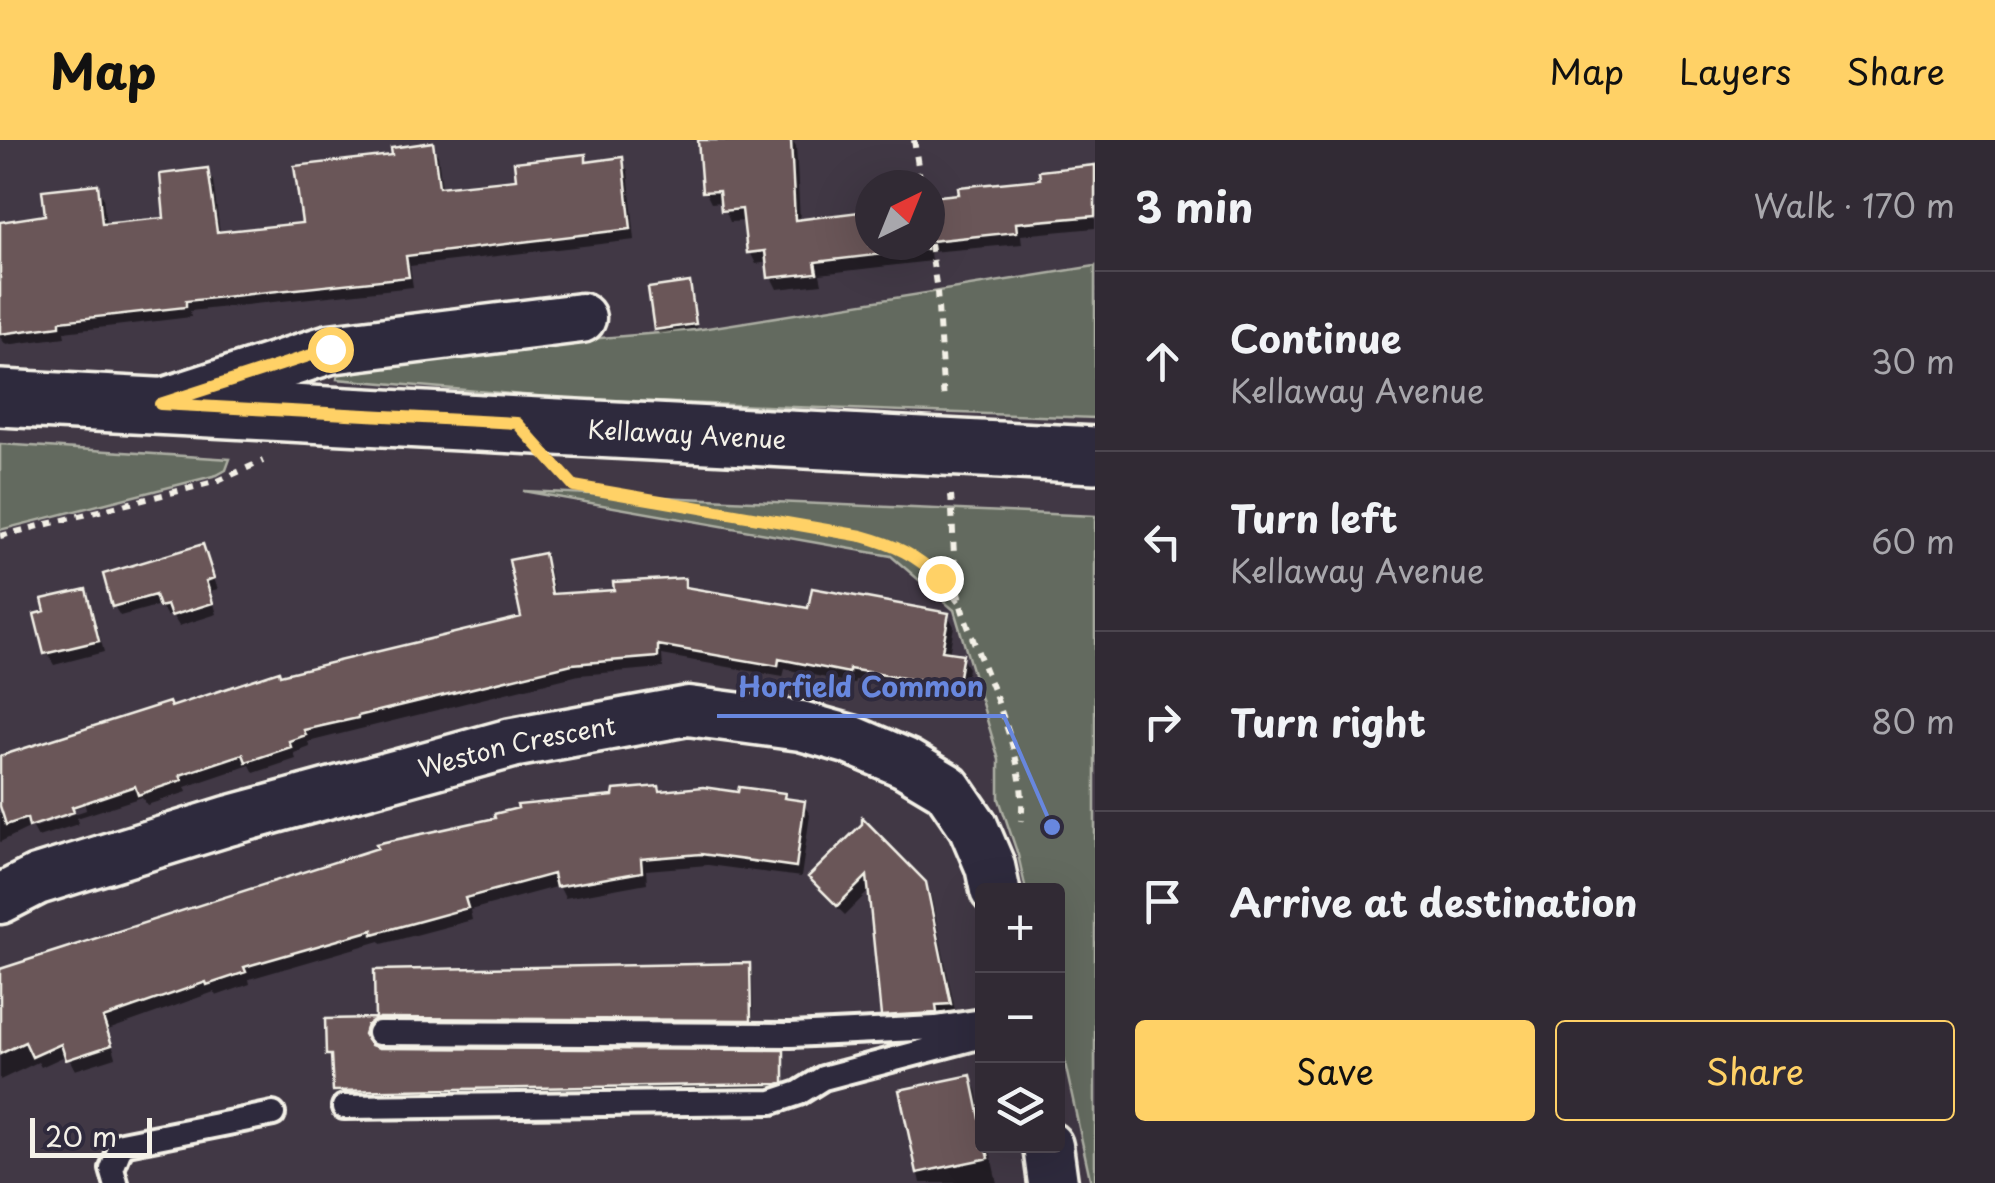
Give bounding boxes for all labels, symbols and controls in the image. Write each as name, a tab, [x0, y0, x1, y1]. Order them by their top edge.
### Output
text: Map	[50, 34, 156, 106]
text: Map	[1549, 44, 1624, 97]
text: Layers	[1679, 44, 1791, 97]
text: Share	[1846, 44, 1945, 97]
north arrow	[855, 170, 945, 260]
text: 3 min	[1135, 174, 1253, 237]
text: Walk · 170 m	[1753, 181, 1955, 229]
text: Continue	[1230, 309, 1401, 366]
route start	[308, 327, 354, 373]
icon: ahead	[1135, 334, 1190, 389]
text: 30 m	[1871, 337, 1955, 385]
text: Kellaway Avenue	[1230, 366, 1485, 414]
street label: Kellaway Avenue	[587, 410, 787, 458]
text: Turn left	[1230, 489, 1398, 546]
icon: left	[1135, 514, 1190, 569]
text: 60 m	[1871, 517, 1955, 565]
text: Kellaway Avenue	[1230, 546, 1485, 594]
route end	[918, 556, 964, 602]
callout: Horfield Common	[717, 658, 1004, 716]
text: Horfield Common	[738, 664, 984, 707]
text: Turn right	[1230, 693, 1426, 750]
icon: right	[1135, 694, 1190, 749]
text: 80 m	[1871, 697, 1955, 745]
street label: Weston Crescent	[414, 706, 619, 787]
text: Arrive at destination	[1230, 873, 1638, 930]
icon: arrive	[1135, 874, 1190, 929]
map controls	[975, 883, 1065, 1153]
button: +	[975, 883, 1065, 973]
button: −	[975, 973, 1065, 1063]
button: Save	[1135, 1020, 1535, 1121]
button: Share	[1555, 1020, 1955, 1121]
button: layers	[975, 1063, 1065, 1153]
scale bar	[30, 1113, 152, 1158]
text: 20 m	[45, 1114, 117, 1157]

